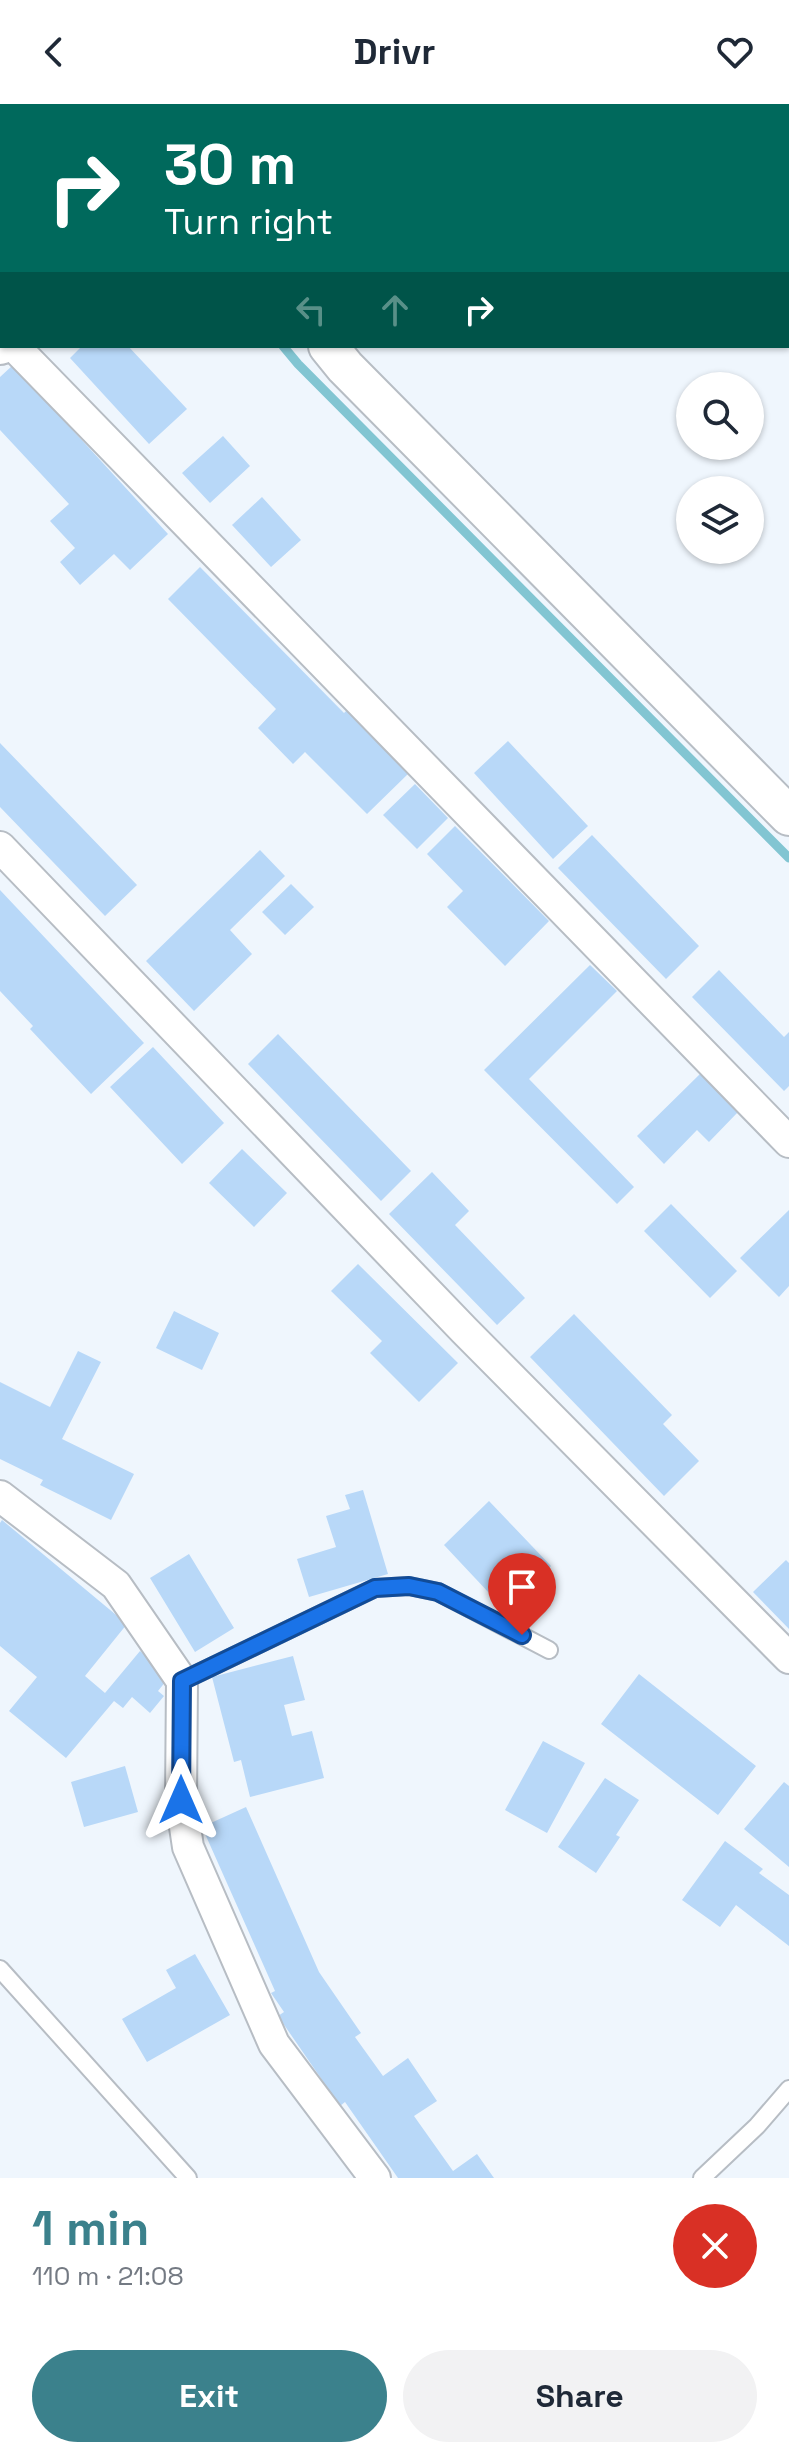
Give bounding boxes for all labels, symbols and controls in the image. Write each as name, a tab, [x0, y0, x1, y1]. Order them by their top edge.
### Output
text: Drivr	[354, 29, 435, 75]
icon: back	[32, 30, 76, 74]
icon: heart	[713, 30, 757, 74]
text: 30 m	[164, 129, 296, 200]
icon: right	[32, 136, 136, 240]
text: Turn right	[164, 199, 333, 245]
icon: left	[289, 288, 333, 332]
icon: ahead	[373, 288, 417, 332]
icon: right	[457, 288, 501, 332]
map controls	[676, 372, 764, 564]
button: search	[676, 372, 764, 460]
button: layers	[676, 476, 764, 564]
pin	[488, 1553, 556, 1635]
icon: arrive	[500, 1565, 544, 1609]
position arrow	[139, 1758, 223, 1842]
text: 1 min	[32, 2198, 149, 2259]
button: close	[673, 2204, 757, 2288]
text: 110 m · 21:08	[32, 2259, 184, 2293]
button: Exit	[32, 2350, 387, 2442]
button: Share	[403, 2350, 757, 2442]

